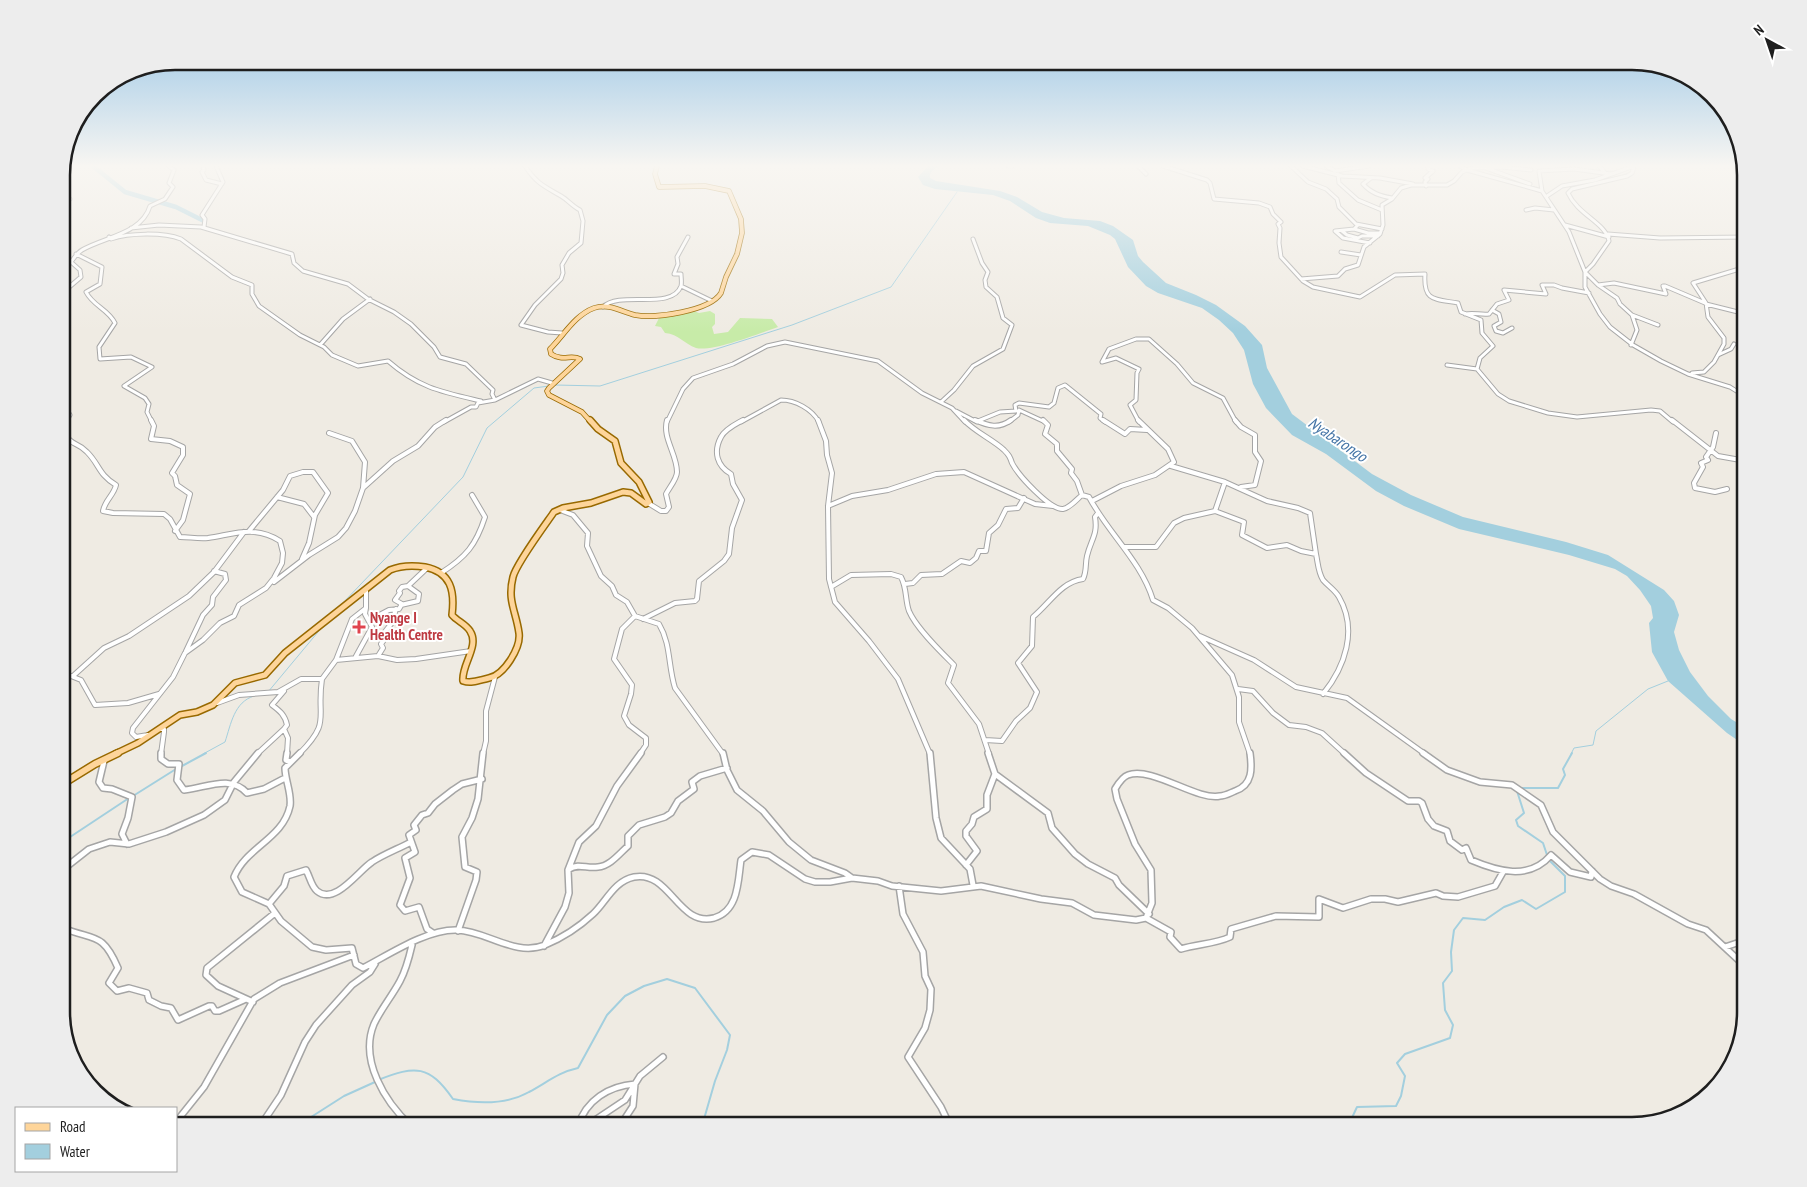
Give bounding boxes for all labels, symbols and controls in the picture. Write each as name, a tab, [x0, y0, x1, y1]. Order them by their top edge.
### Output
north arrow	[1742, 15, 1792, 65]
text: N	[1750, 21, 1767, 39]
water label: Nyabarongo	[1305, 412, 1372, 466]
place label: Nyange I Health Centre	[370, 608, 443, 644]
marker: Nyange I Health Centre	[352, 620, 366, 634]
legend	[15, 1107, 178, 1172]
text: Road	[60, 1117, 86, 1136]
text: Water	[60, 1142, 91, 1161]

